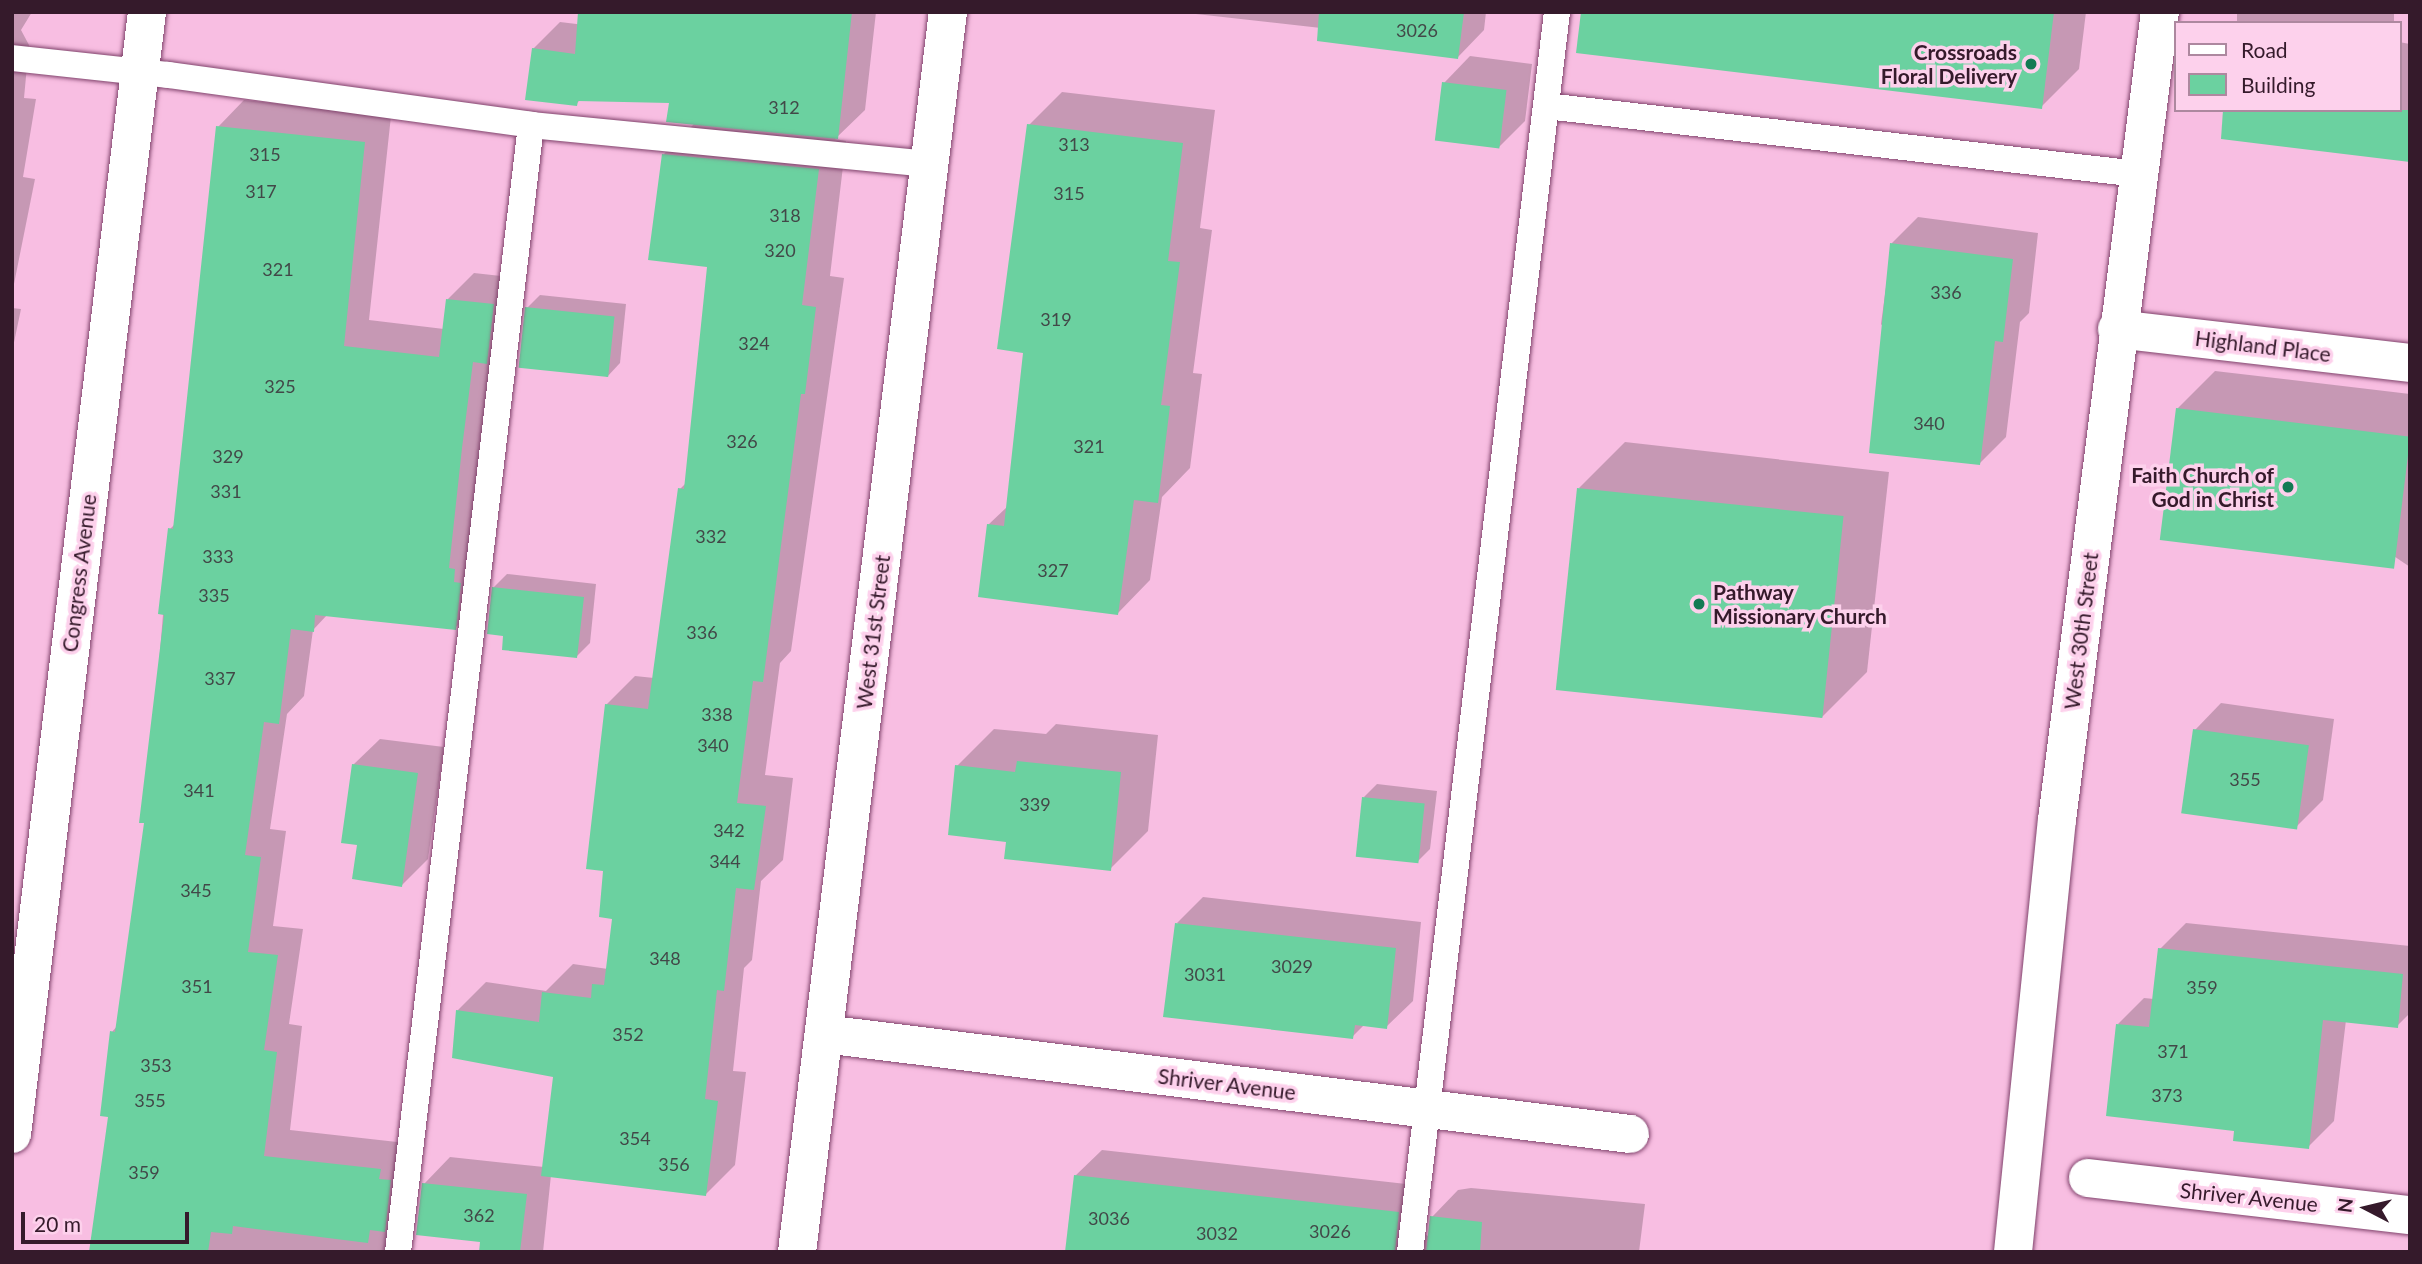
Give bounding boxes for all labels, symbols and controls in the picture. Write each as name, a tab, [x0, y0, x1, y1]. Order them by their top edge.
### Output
house number: 3026	[1396, 19, 1438, 41]
legend	[2174, 21, 2401, 112]
text: Road	[2241, 37, 2288, 62]
place label: Crossroads Floral Delivery	[1881, 39, 2017, 89]
marker: Crossroads Floral Delivery	[2023, 56, 2039, 72]
text: Building	[2241, 72, 2316, 97]
house number: 312	[768, 96, 800, 118]
house number: 313	[1058, 133, 1090, 155]
house number: 315	[249, 143, 281, 165]
house number: 317	[245, 180, 277, 202]
house number: 315	[1053, 182, 1085, 204]
house number: 318	[769, 204, 801, 226]
house number: 320	[764, 239, 796, 261]
house number: 321	[262, 258, 294, 280]
house number: 336	[1930, 281, 1962, 303]
house number: 319	[1040, 308, 1072, 330]
street label: Highland Place	[2194, 325, 2332, 367]
house number: 324	[738, 332, 770, 354]
house number: 325	[264, 375, 296, 397]
house number: 340	[1913, 412, 1945, 434]
house number: 326	[726, 430, 758, 452]
house number: 321	[1073, 435, 1105, 457]
house number: 329	[212, 445, 244, 467]
place label: Faith Church of God in Christ	[2131, 462, 2274, 512]
marker: Faith Church of God in Christ	[2280, 479, 2296, 495]
house number: 331	[210, 480, 242, 502]
street label: Congress Avenue	[57, 492, 101, 654]
house number: 332	[695, 525, 727, 547]
house number: 333	[202, 545, 234, 567]
street label: West 30th Street	[2059, 551, 2103, 711]
street label: West 31st Street	[851, 553, 895, 711]
house number: 327	[1037, 559, 1069, 581]
place label: Pathway Missionary Church	[1713, 579, 1887, 629]
house number: 335	[198, 584, 230, 606]
marker: Pathway Missionary Church	[1691, 596, 1707, 612]
house number: 336	[686, 621, 718, 643]
house number: 337	[204, 667, 236, 689]
house number: 338	[701, 703, 733, 725]
house number: 340	[697, 734, 729, 756]
house number: 355	[2229, 768, 2261, 790]
house number: 341	[183, 779, 215, 801]
house number: 339	[1019, 793, 1051, 815]
house number: 342	[713, 819, 745, 841]
house number: 344	[709, 850, 741, 872]
house number: 345	[180, 879, 212, 901]
house number: 348	[649, 947, 681, 969]
house number: 3029	[1271, 955, 1313, 977]
house number: 3031	[1184, 963, 1226, 985]
house number: 351	[181, 975, 213, 997]
house number: 359	[2186, 976, 2218, 998]
house number: 352	[612, 1023, 644, 1045]
house number: 371	[2157, 1040, 2189, 1062]
house number: 353	[140, 1054, 172, 1076]
street label: Shriver Avenue	[1156, 1063, 1298, 1105]
house number: 373	[2151, 1084, 2183, 1106]
house number: 355	[134, 1089, 166, 1111]
house number: 354	[619, 1127, 651, 1149]
house number: 356	[658, 1153, 690, 1175]
house number: 359	[128, 1161, 160, 1183]
north arrow	[2331, 1173, 2401, 1243]
street label: Shriver Avenue	[2178, 1177, 2320, 1217]
text: N	[2332, 1197, 2357, 1214]
scale bar	[24, 1198, 192, 1242]
house number: 362	[463, 1204, 495, 1226]
house number: 3036	[1088, 1207, 1130, 1229]
text: 20 m	[34, 1211, 81, 1236]
house number: 3026	[1309, 1220, 1351, 1242]
house number: 3032	[1196, 1222, 1238, 1244]

